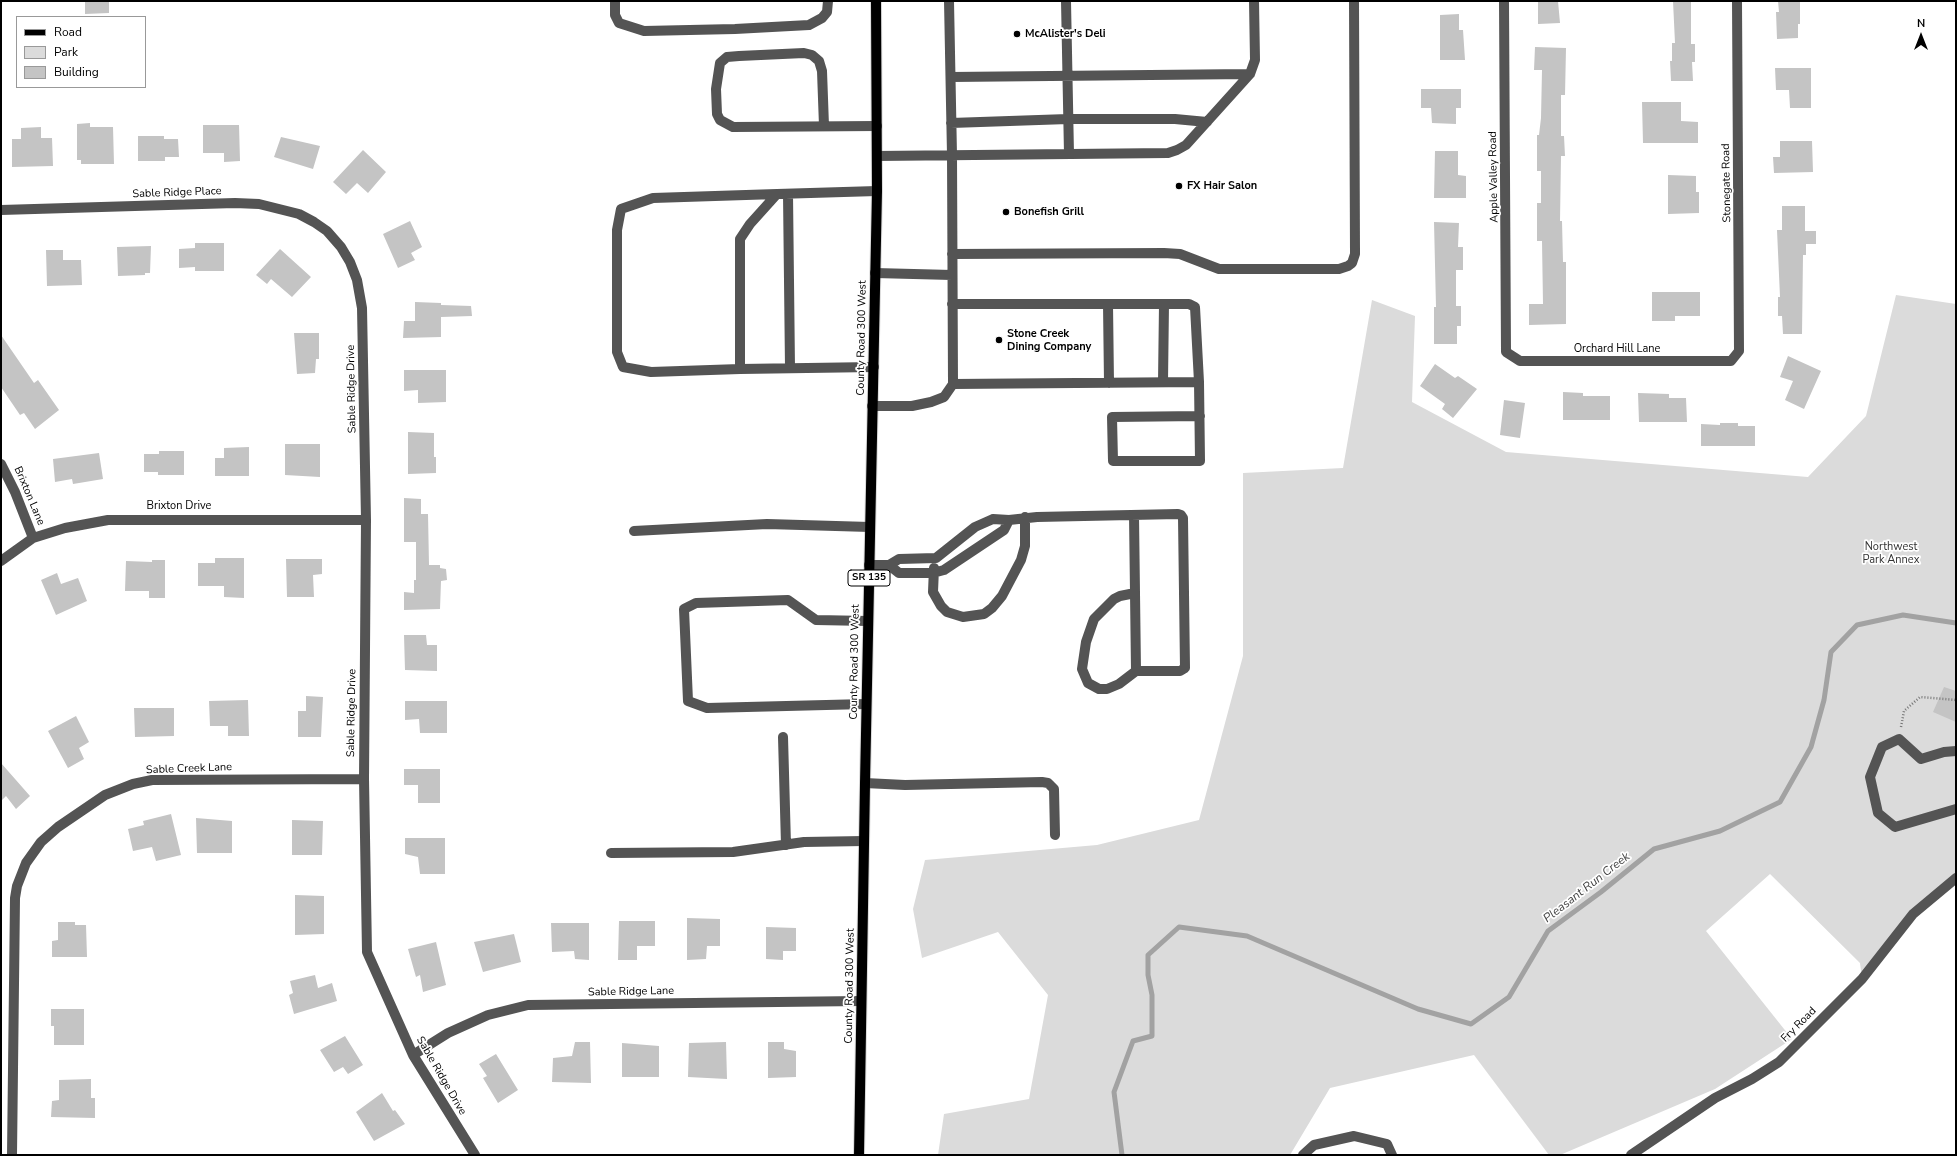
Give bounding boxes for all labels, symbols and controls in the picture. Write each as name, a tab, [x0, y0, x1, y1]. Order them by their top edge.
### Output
legend	[16, 16, 146, 88]
north arrow	[1901, 16, 1941, 56]
text: N	[1917, 16, 1925, 31]
text: Road	[54, 24, 82, 40]
place label: McAlister's Deli	[1025, 27, 1106, 41]
marker: McAlister's Deli	[1012, 29, 1022, 39]
text: Park	[54, 44, 78, 60]
text: Building	[54, 64, 99, 80]
street label: Apple Valley Road	[1487, 131, 1501, 223]
street label: Stonegate Road	[1720, 143, 1734, 223]
place label: FX Hair Salon	[1187, 179, 1257, 193]
marker: FX Hair Salon	[1174, 181, 1184, 191]
street label: Sable Ridge Place	[132, 185, 222, 201]
place label: Bonefish Grill	[1014, 205, 1084, 219]
marker: Bonefish Grill	[1001, 207, 1011, 217]
street label: County Road 300 West	[854, 280, 870, 396]
place label: Stone Creek Dining Company	[1007, 327, 1091, 353]
marker: Stone Creek Dining Company	[994, 335, 1004, 345]
street label: Orchard Hill Lane	[1574, 342, 1660, 356]
street label: Sable Ridge Drive	[345, 345, 359, 433]
street label: Brixton Lane	[11, 465, 47, 527]
street label: Brixton Drive	[147, 499, 211, 513]
park label: Northwest Park Annex	[1863, 540, 1919, 566]
road number: SR 135	[848, 570, 890, 586]
street label: County Road 300 West	[847, 604, 863, 720]
street label: Sable Ridge Drive	[345, 669, 359, 757]
street label: Sable Creek Lane	[146, 761, 232, 777]
water label: Pleasant Run Creek	[1541, 850, 1633, 926]
street label: County Road 300 West	[842, 928, 858, 1044]
street label: Sable Ridge Lane	[588, 985, 674, 999]
street label: Fry Road	[1779, 1005, 1819, 1045]
street label: Sable Ridge Drive	[413, 1034, 469, 1118]

